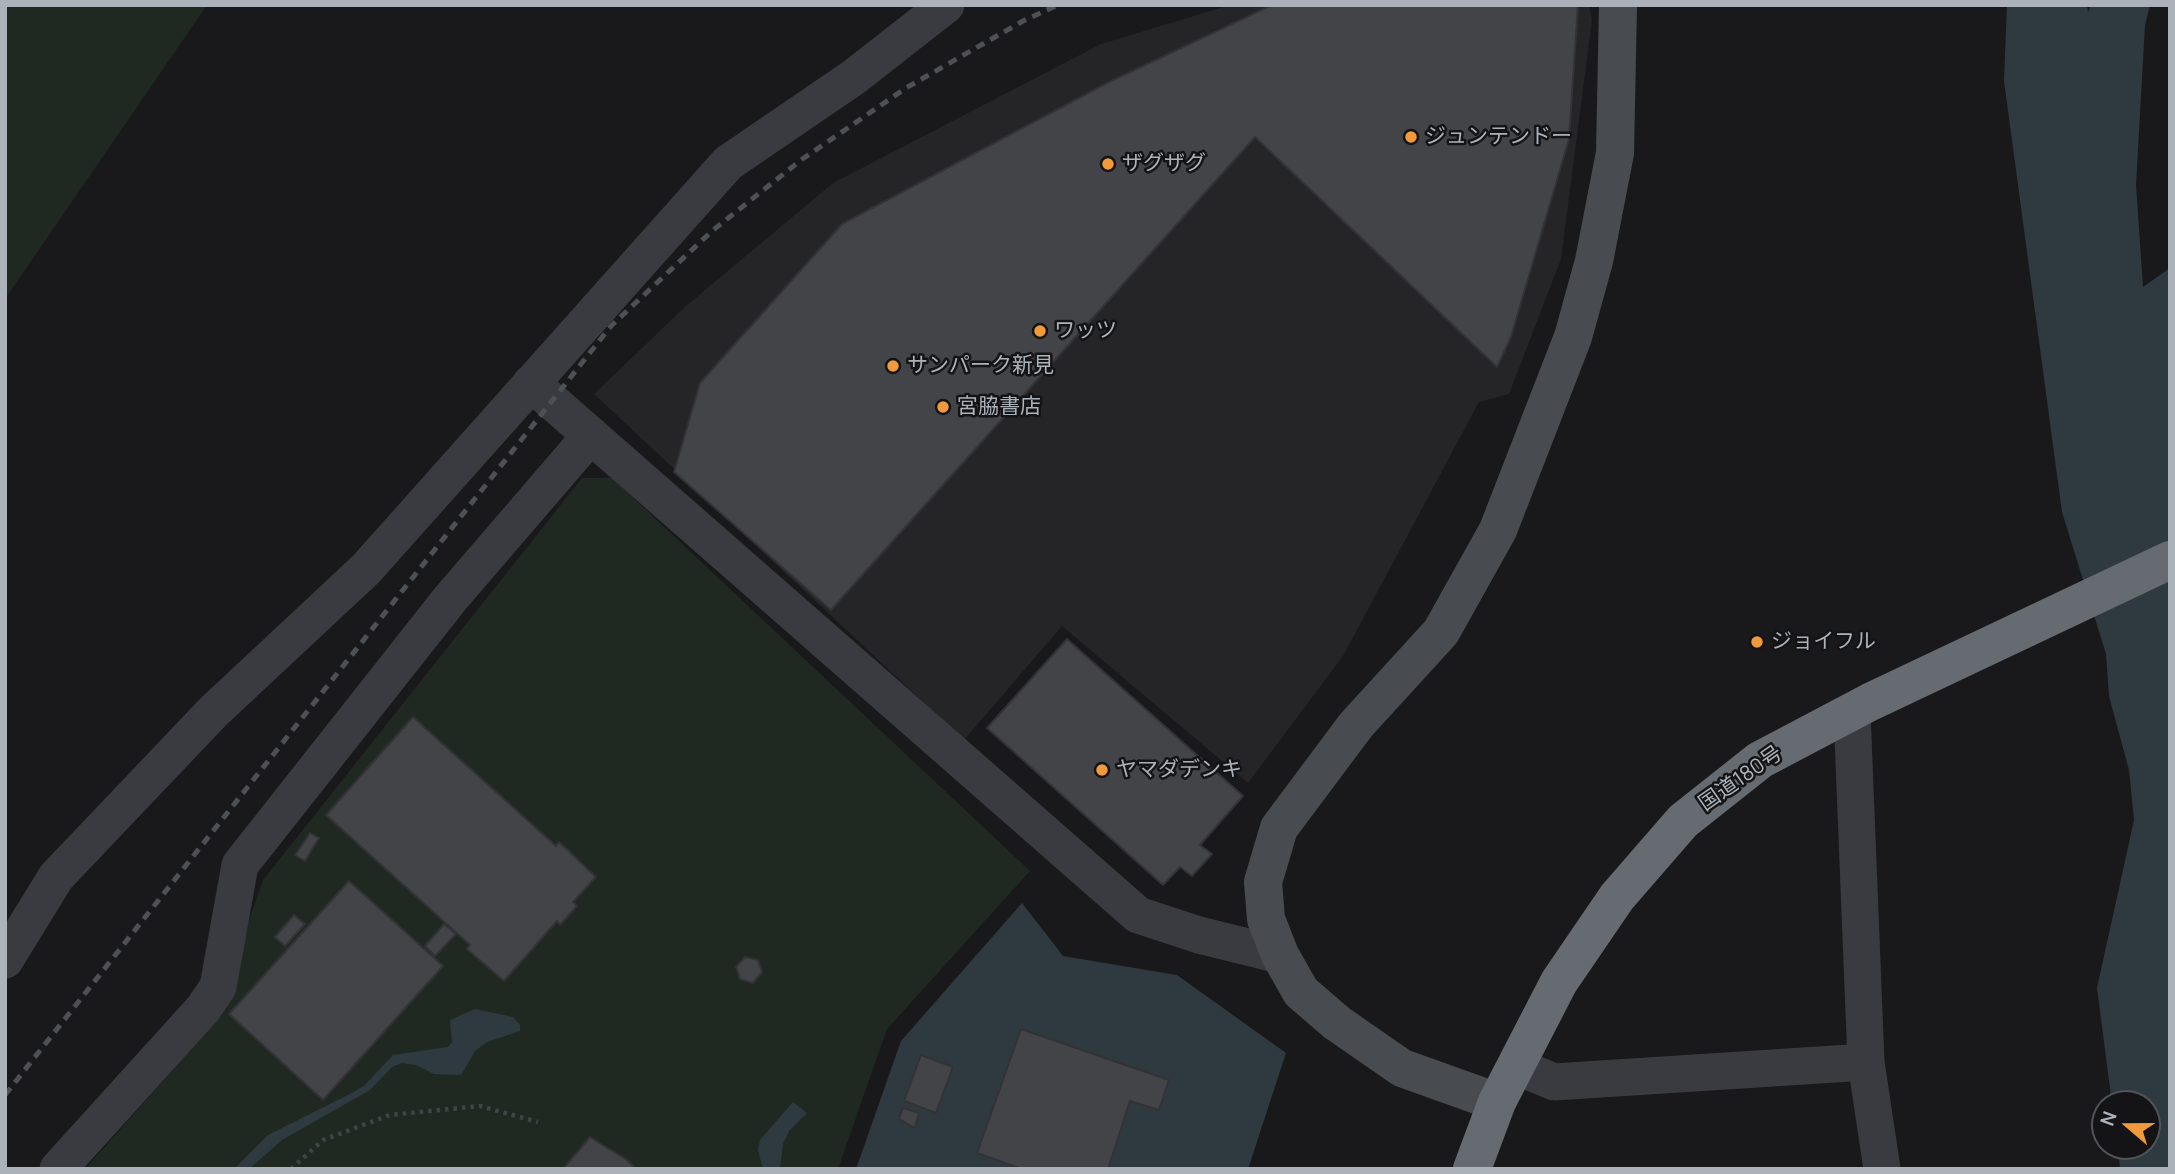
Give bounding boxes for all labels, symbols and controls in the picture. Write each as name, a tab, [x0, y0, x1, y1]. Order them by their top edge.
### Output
place label: ジュンテンドー	[1425, 124, 1572, 150]
marker: ジュンテンドー	[1403, 129, 1419, 145]
place label: ザグザグ	[1122, 151, 1206, 177]
marker: ザグザグ	[1100, 156, 1116, 172]
place label: ワッツ	[1054, 318, 1117, 344]
marker: ワッツ	[1032, 323, 1048, 339]
place label: サンパーク新見	[907, 353, 1054, 379]
marker: サンパーク新見	[885, 358, 901, 374]
place label: 宮脇書店	[957, 394, 1041, 420]
marker: 宮脇書店	[935, 399, 951, 415]
place label: ジョイフル	[1771, 629, 1876, 655]
marker: ジョイフル	[1749, 634, 1765, 650]
street label: 国道180号	[1694, 741, 1788, 817]
place label: ヤマダデンキ	[1116, 757, 1242, 783]
marker: ヤマダデンキ	[1094, 762, 1110, 778]
north arrow	[2091, 1090, 2161, 1160]
text: N	[2094, 1108, 2123, 1129]

